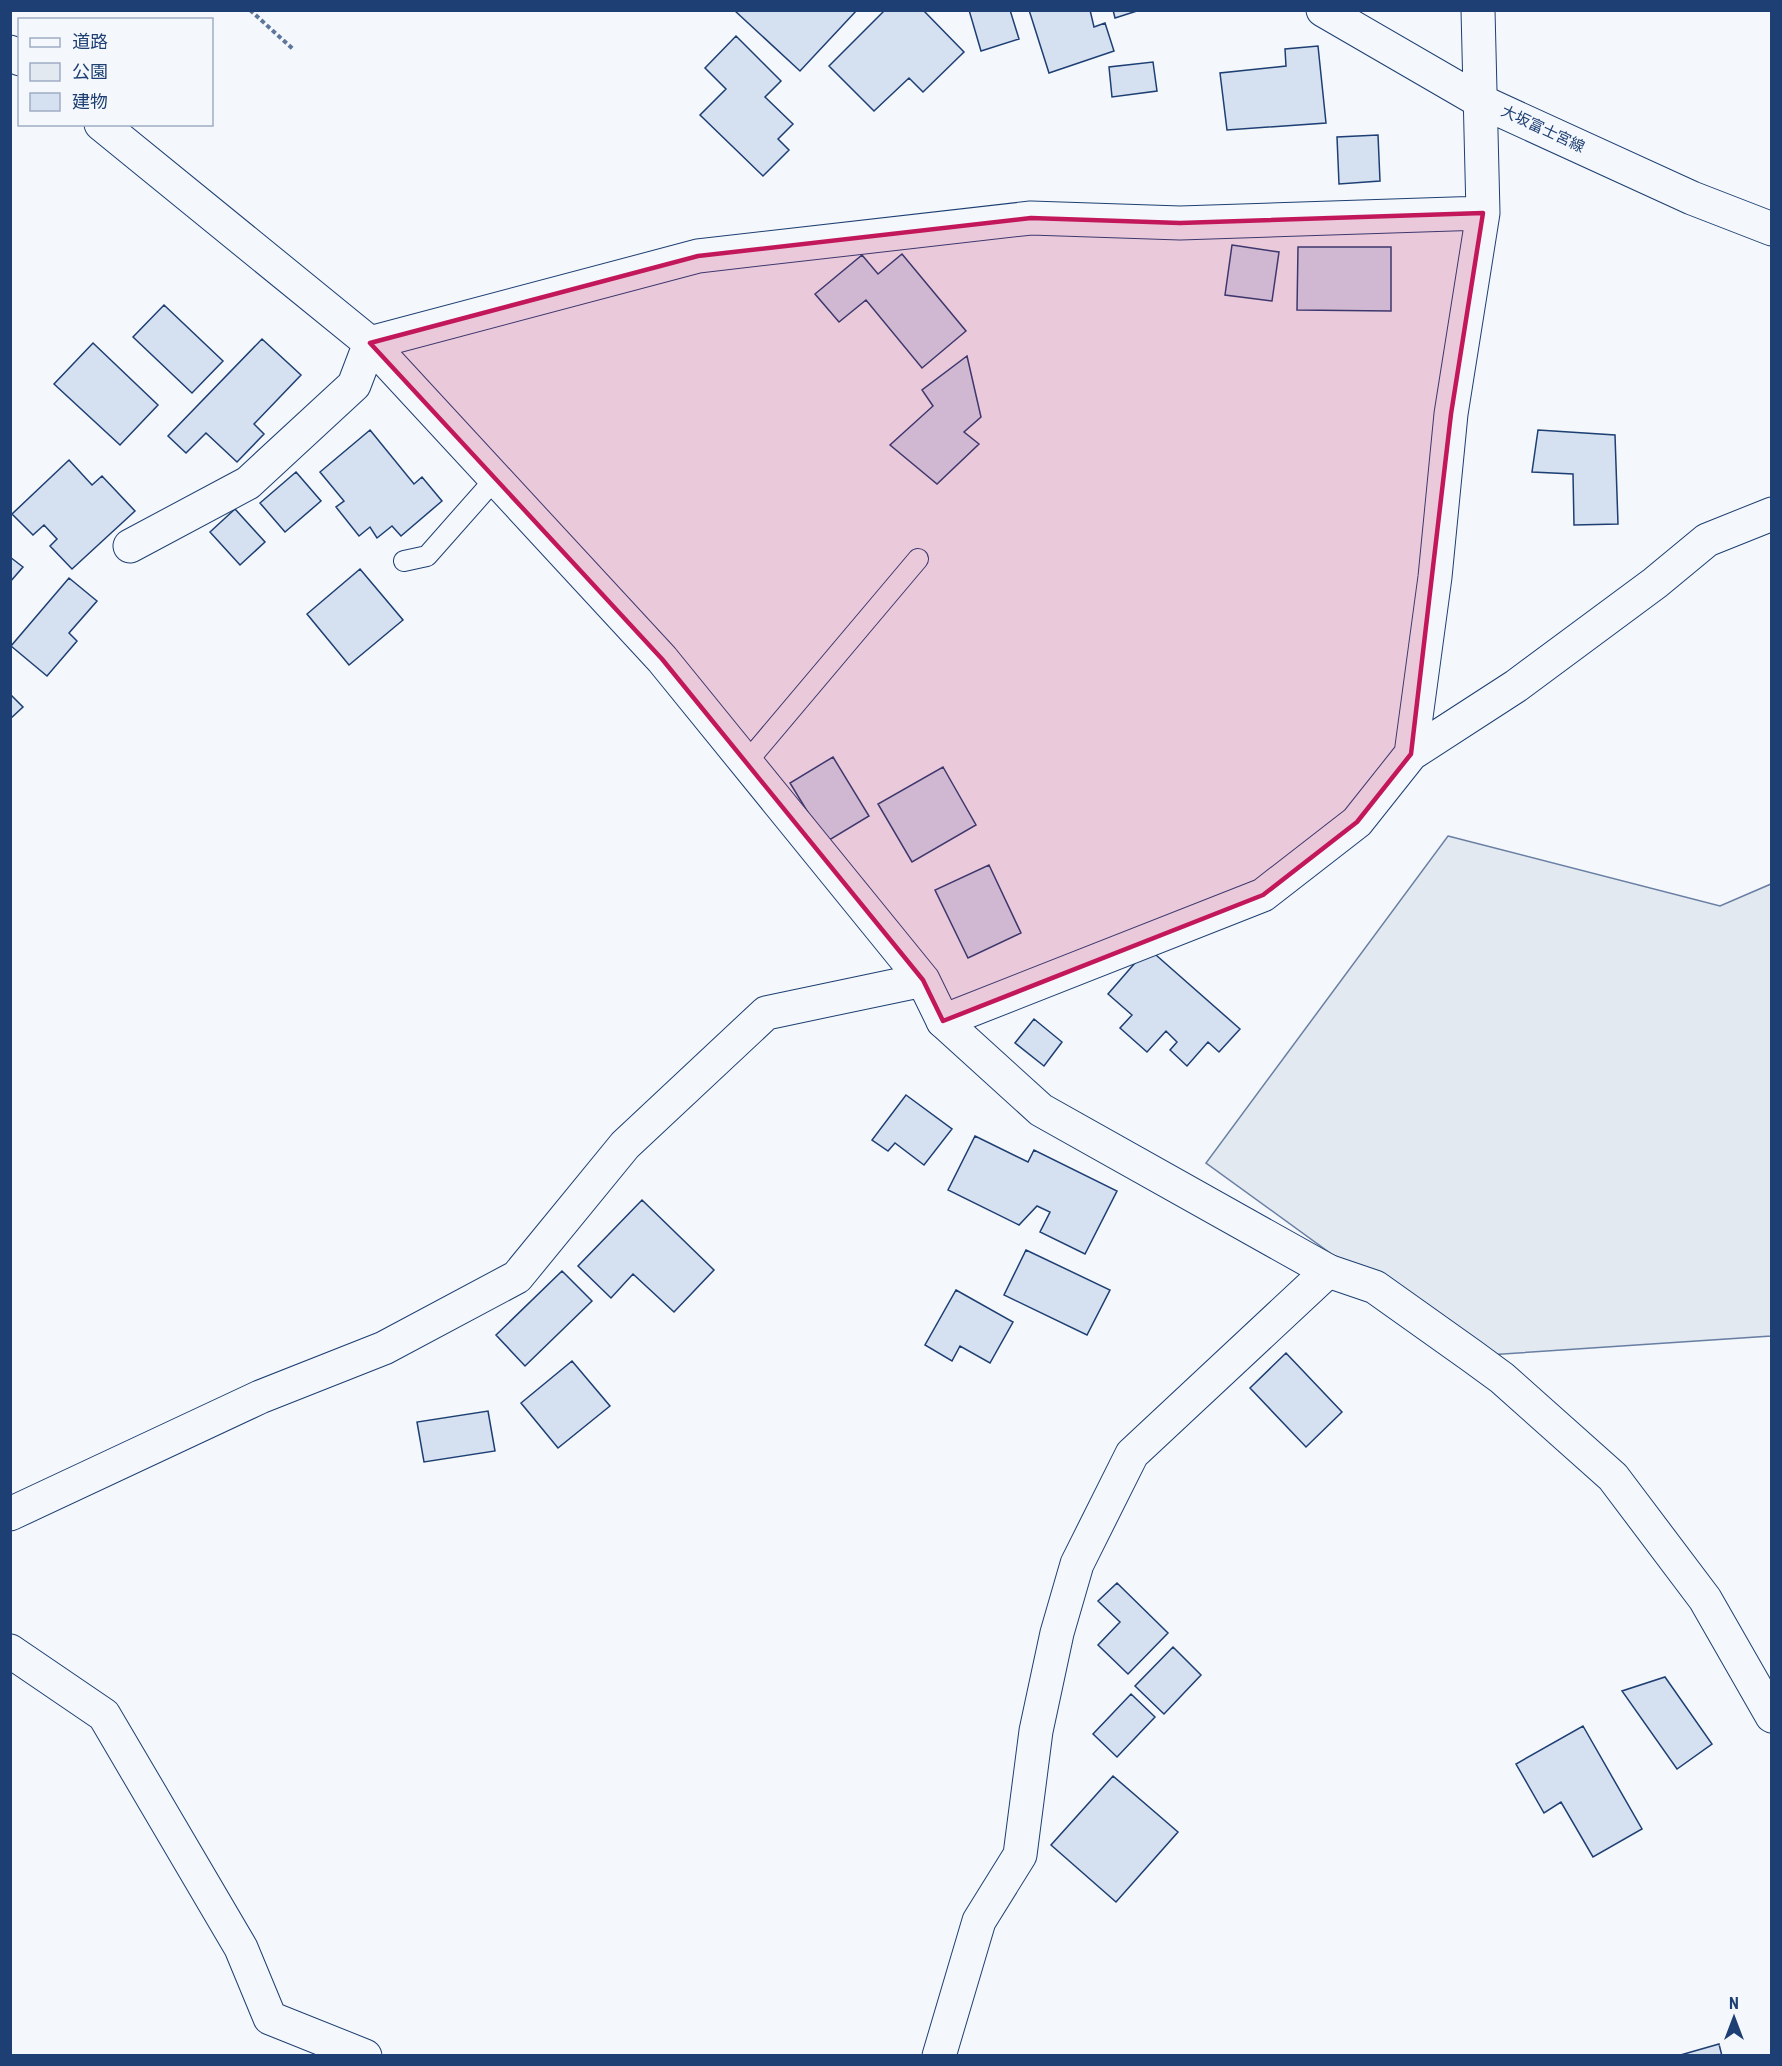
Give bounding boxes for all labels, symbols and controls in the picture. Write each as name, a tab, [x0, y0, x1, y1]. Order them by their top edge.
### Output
legend	[18, 18, 213, 126]
text: 道路	[72, 31, 108, 52]
text: 公園	[72, 61, 108, 82]
text: 建物	[72, 91, 108, 112]
street label: 大坂富士宮線	[1498, 102, 1588, 156]
north arrow	[1704, 1988, 1764, 2048]
text: N	[1729, 1994, 1739, 2013]

